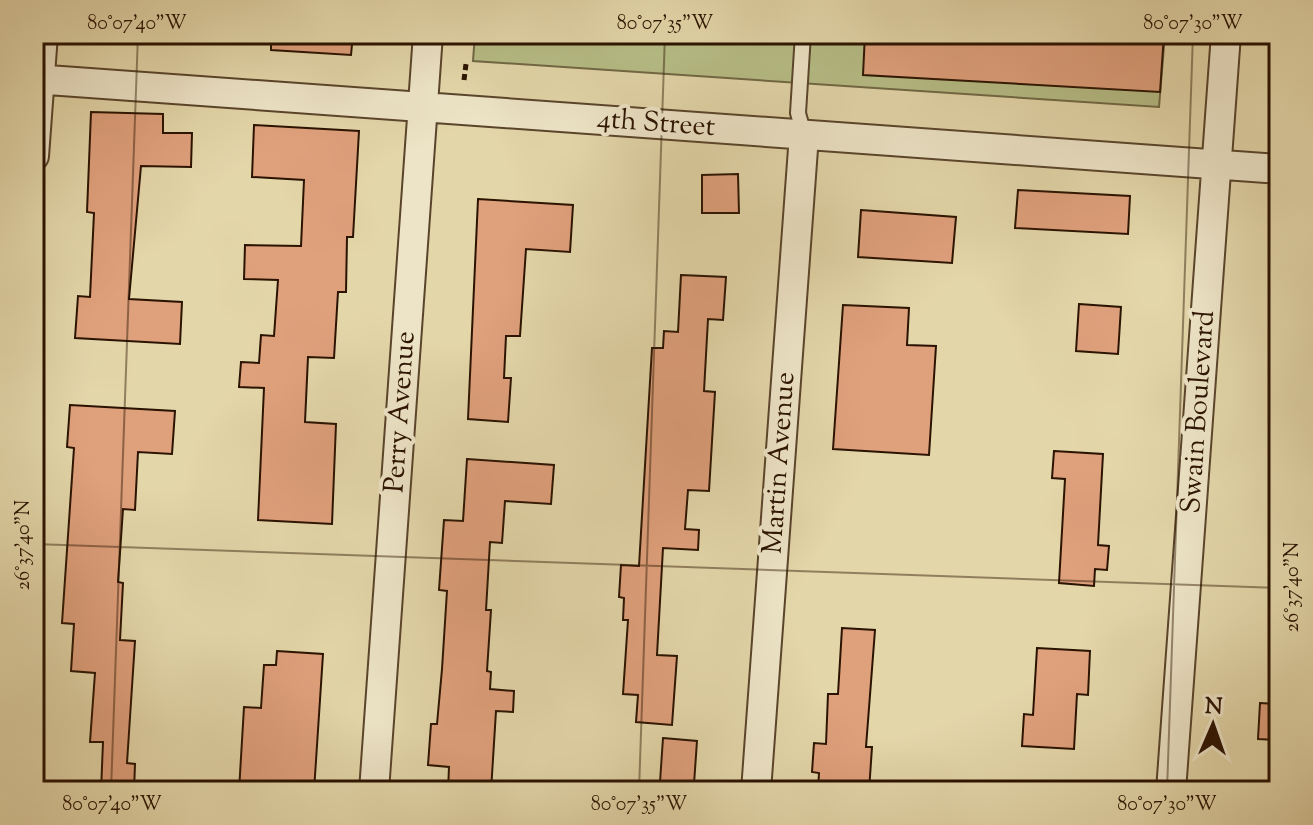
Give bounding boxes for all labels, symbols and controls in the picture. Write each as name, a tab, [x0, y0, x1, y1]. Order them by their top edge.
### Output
text: 80°07'40"W	[87, 10, 187, 39]
text: 80°07'35"W	[617, 10, 713, 39]
text: 80°07'30"W	[1143, 10, 1243, 39]
street label: 4th Street	[596, 100, 717, 148]
street label: Swain Boulevard	[1172, 309, 1226, 515]
street label: Perry Avenue	[375, 330, 427, 494]
street label: Martin Avenue	[754, 371, 806, 555]
text: 26°37'40"N	[10, 500, 39, 590]
text: 26°37'40"N	[1279, 542, 1308, 632]
north arrow	[1173, 685, 1253, 765]
text: N	[1204, 692, 1223, 724]
text: 80°07'40"W	[62, 791, 162, 820]
text: 80°07'35"W	[591, 791, 687, 820]
text: 80°07'30"W	[1117, 791, 1217, 820]

